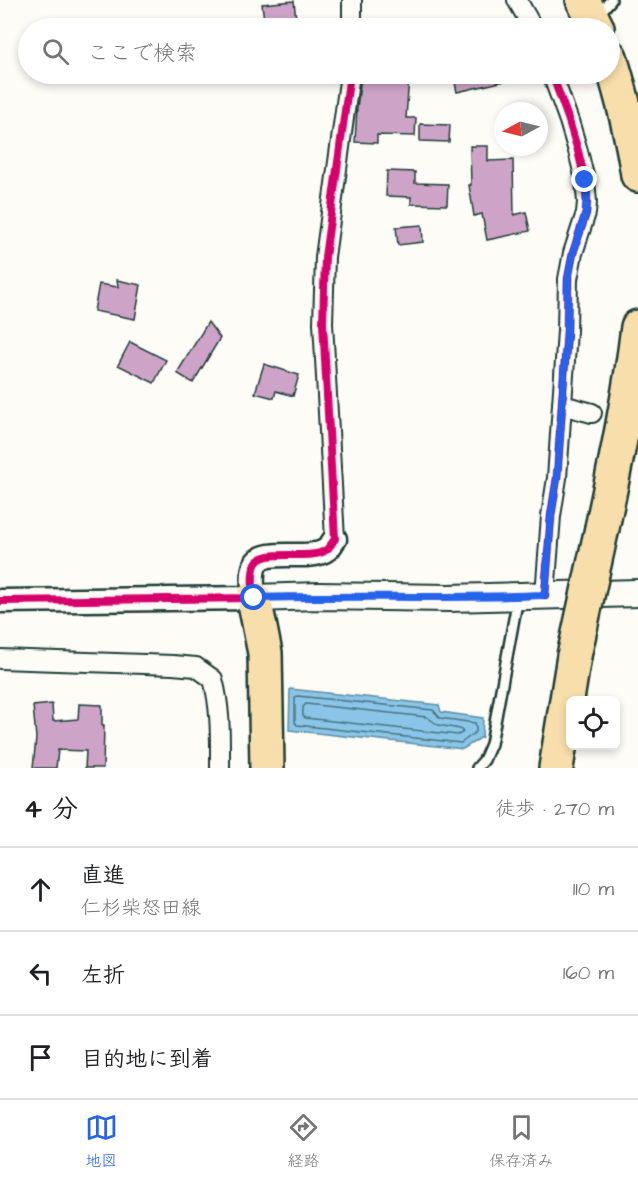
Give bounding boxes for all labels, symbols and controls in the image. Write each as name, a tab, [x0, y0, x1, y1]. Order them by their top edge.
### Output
search box	[18, 18, 620, 84]
icon: search	[39, 35, 72, 68]
text: ここで検索	[87, 38, 197, 69]
north arrow	[494, 102, 548, 156]
route end	[571, 166, 597, 192]
route start	[240, 584, 266, 610]
map controls	[566, 696, 620, 750]
button: locate	[566, 696, 620, 750]
text: 4 分	[24, 791, 78, 827]
text: 徒歩 · 270 m	[495, 795, 614, 823]
text: 直進	[81, 860, 125, 891]
icon: ahead	[24, 873, 57, 906]
text: 110 m	[573, 875, 614, 903]
text: 仁杉柴怒田線	[81, 894, 201, 922]
icon: left	[24, 957, 57, 990]
text: 160 m	[563, 959, 614, 987]
text: 左折	[81, 960, 125, 991]
icon: arrive	[24, 1041, 57, 1074]
text: 目的地に到着	[81, 1044, 213, 1075]
tab: 地図	[85, 1111, 118, 1172]
tab: 経路	[287, 1111, 320, 1172]
tab: 保存済み	[489, 1111, 553, 1172]

